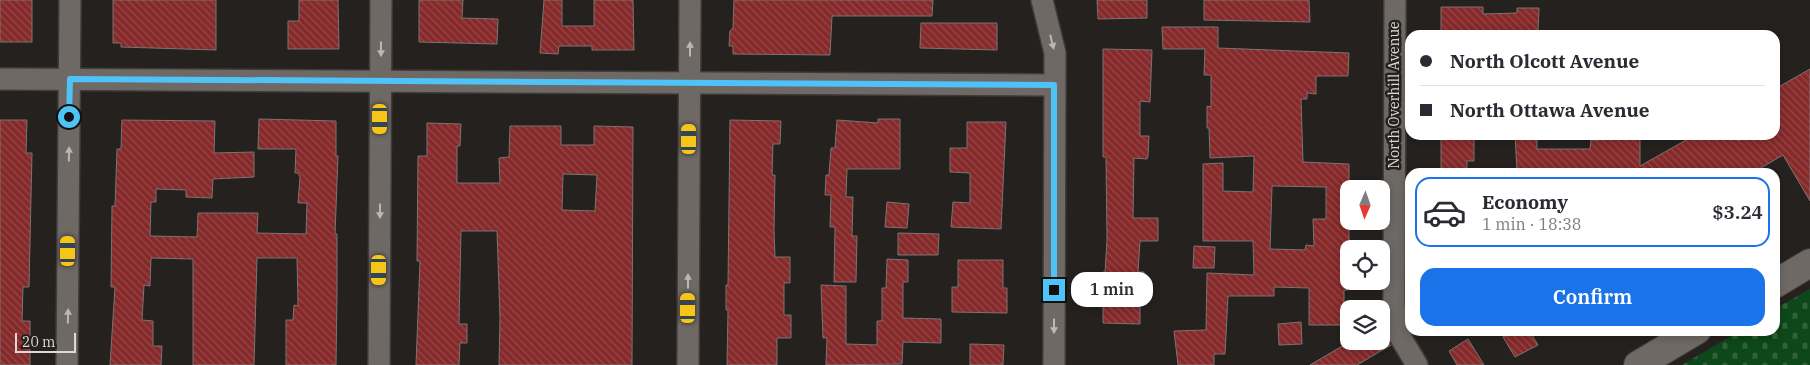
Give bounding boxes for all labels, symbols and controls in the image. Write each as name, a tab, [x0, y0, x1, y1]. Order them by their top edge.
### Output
street label: North Overhill Avenue	[1385, 21, 1403, 169]
one-way arrow	[1048, 34, 1056, 49]
one-way arrow	[377, 41, 385, 57]
one-way arrow	[686, 41, 694, 57]
text: North Olcott Avenue	[1450, 49, 1639, 73]
text: North Ottawa Avenue	[1450, 98, 1650, 122]
car	[372, 104, 387, 134]
route start	[58, 106, 80, 128]
car	[681, 124, 696, 154]
one-way arrow	[65, 146, 73, 162]
north arrow	[1340, 180, 1390, 230]
map controls	[1340, 180, 1390, 350]
icon: car	[1422, 190, 1467, 235]
text: Economy	[1482, 190, 1568, 214]
text: $3.24	[1712, 200, 1763, 224]
one-way arrow	[376, 203, 384, 219]
text: 1 min · 18:38	[1482, 214, 1581, 234]
car	[60, 236, 75, 266]
button: locate	[1340, 240, 1390, 290]
car	[371, 255, 386, 285]
button: Confirm	[1420, 268, 1765, 326]
callout: 1 min	[1072, 272, 1154, 308]
one-way arrow	[684, 273, 692, 289]
route end	[1043, 279, 1065, 301]
text: 1 min	[1090, 279, 1134, 299]
car	[680, 293, 695, 323]
button: layers	[1340, 300, 1390, 350]
one-way arrow	[64, 308, 72, 324]
one-way arrow	[1050, 318, 1058, 334]
scale bar	[15, 330, 76, 353]
text: 20 m	[22, 333, 55, 351]

